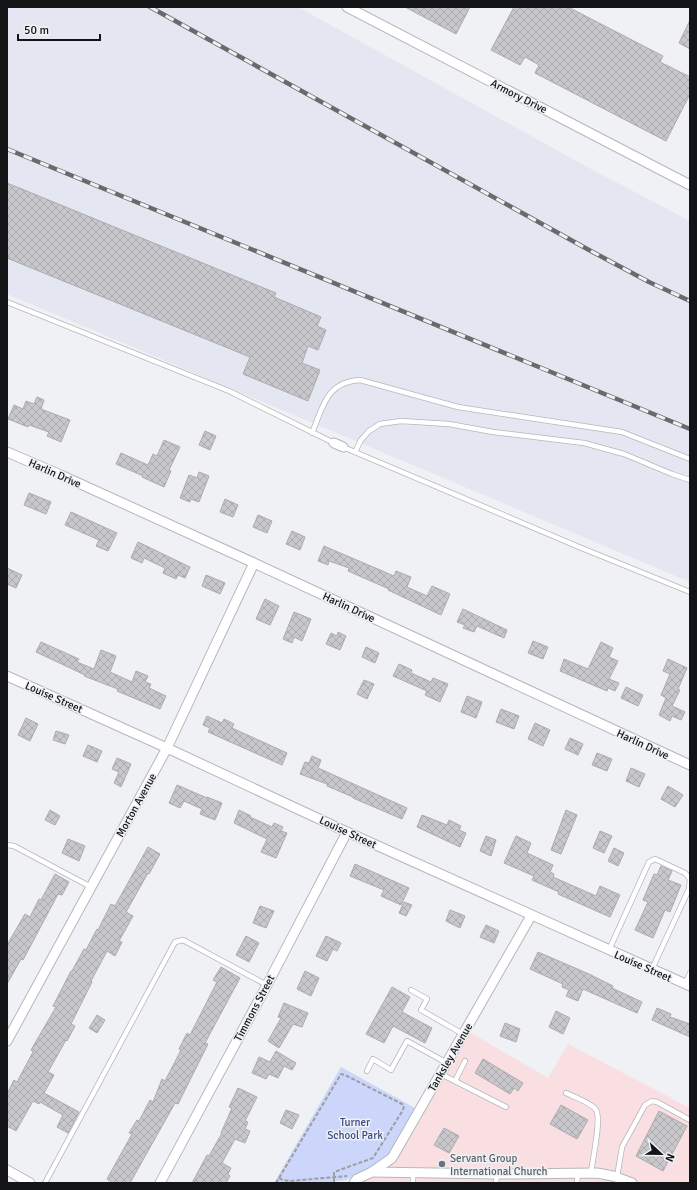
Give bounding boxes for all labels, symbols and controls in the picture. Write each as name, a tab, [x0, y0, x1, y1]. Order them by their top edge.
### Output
scale bar	[18, 16, 100, 42]
text: 50 m	[24, 23, 49, 38]
street label: Armory Drive	[488, 77, 549, 116]
street label: Harlin Drive	[26, 456, 83, 491]
street label: Harlin Drive	[321, 590, 377, 625]
street label: Louise Street	[23, 679, 85, 716]
street label: Harlin Drive	[615, 727, 671, 762]
street label: Morton Avenue	[113, 771, 159, 840]
street label: Louise Street	[317, 814, 379, 851]
street label: Louise Street	[612, 948, 674, 985]
street label: Timmons Street	[231, 973, 278, 1044]
street label: Tanksley Avenue	[426, 1021, 475, 1094]
park label: Turner School Park	[327, 1116, 383, 1142]
north arrow	[641, 1134, 681, 1174]
place label: Servant Group International Church	[450, 1152, 548, 1178]
text: N	[662, 1152, 677, 1164]
marker: Servant Group International Church	[437, 1159, 447, 1169]

